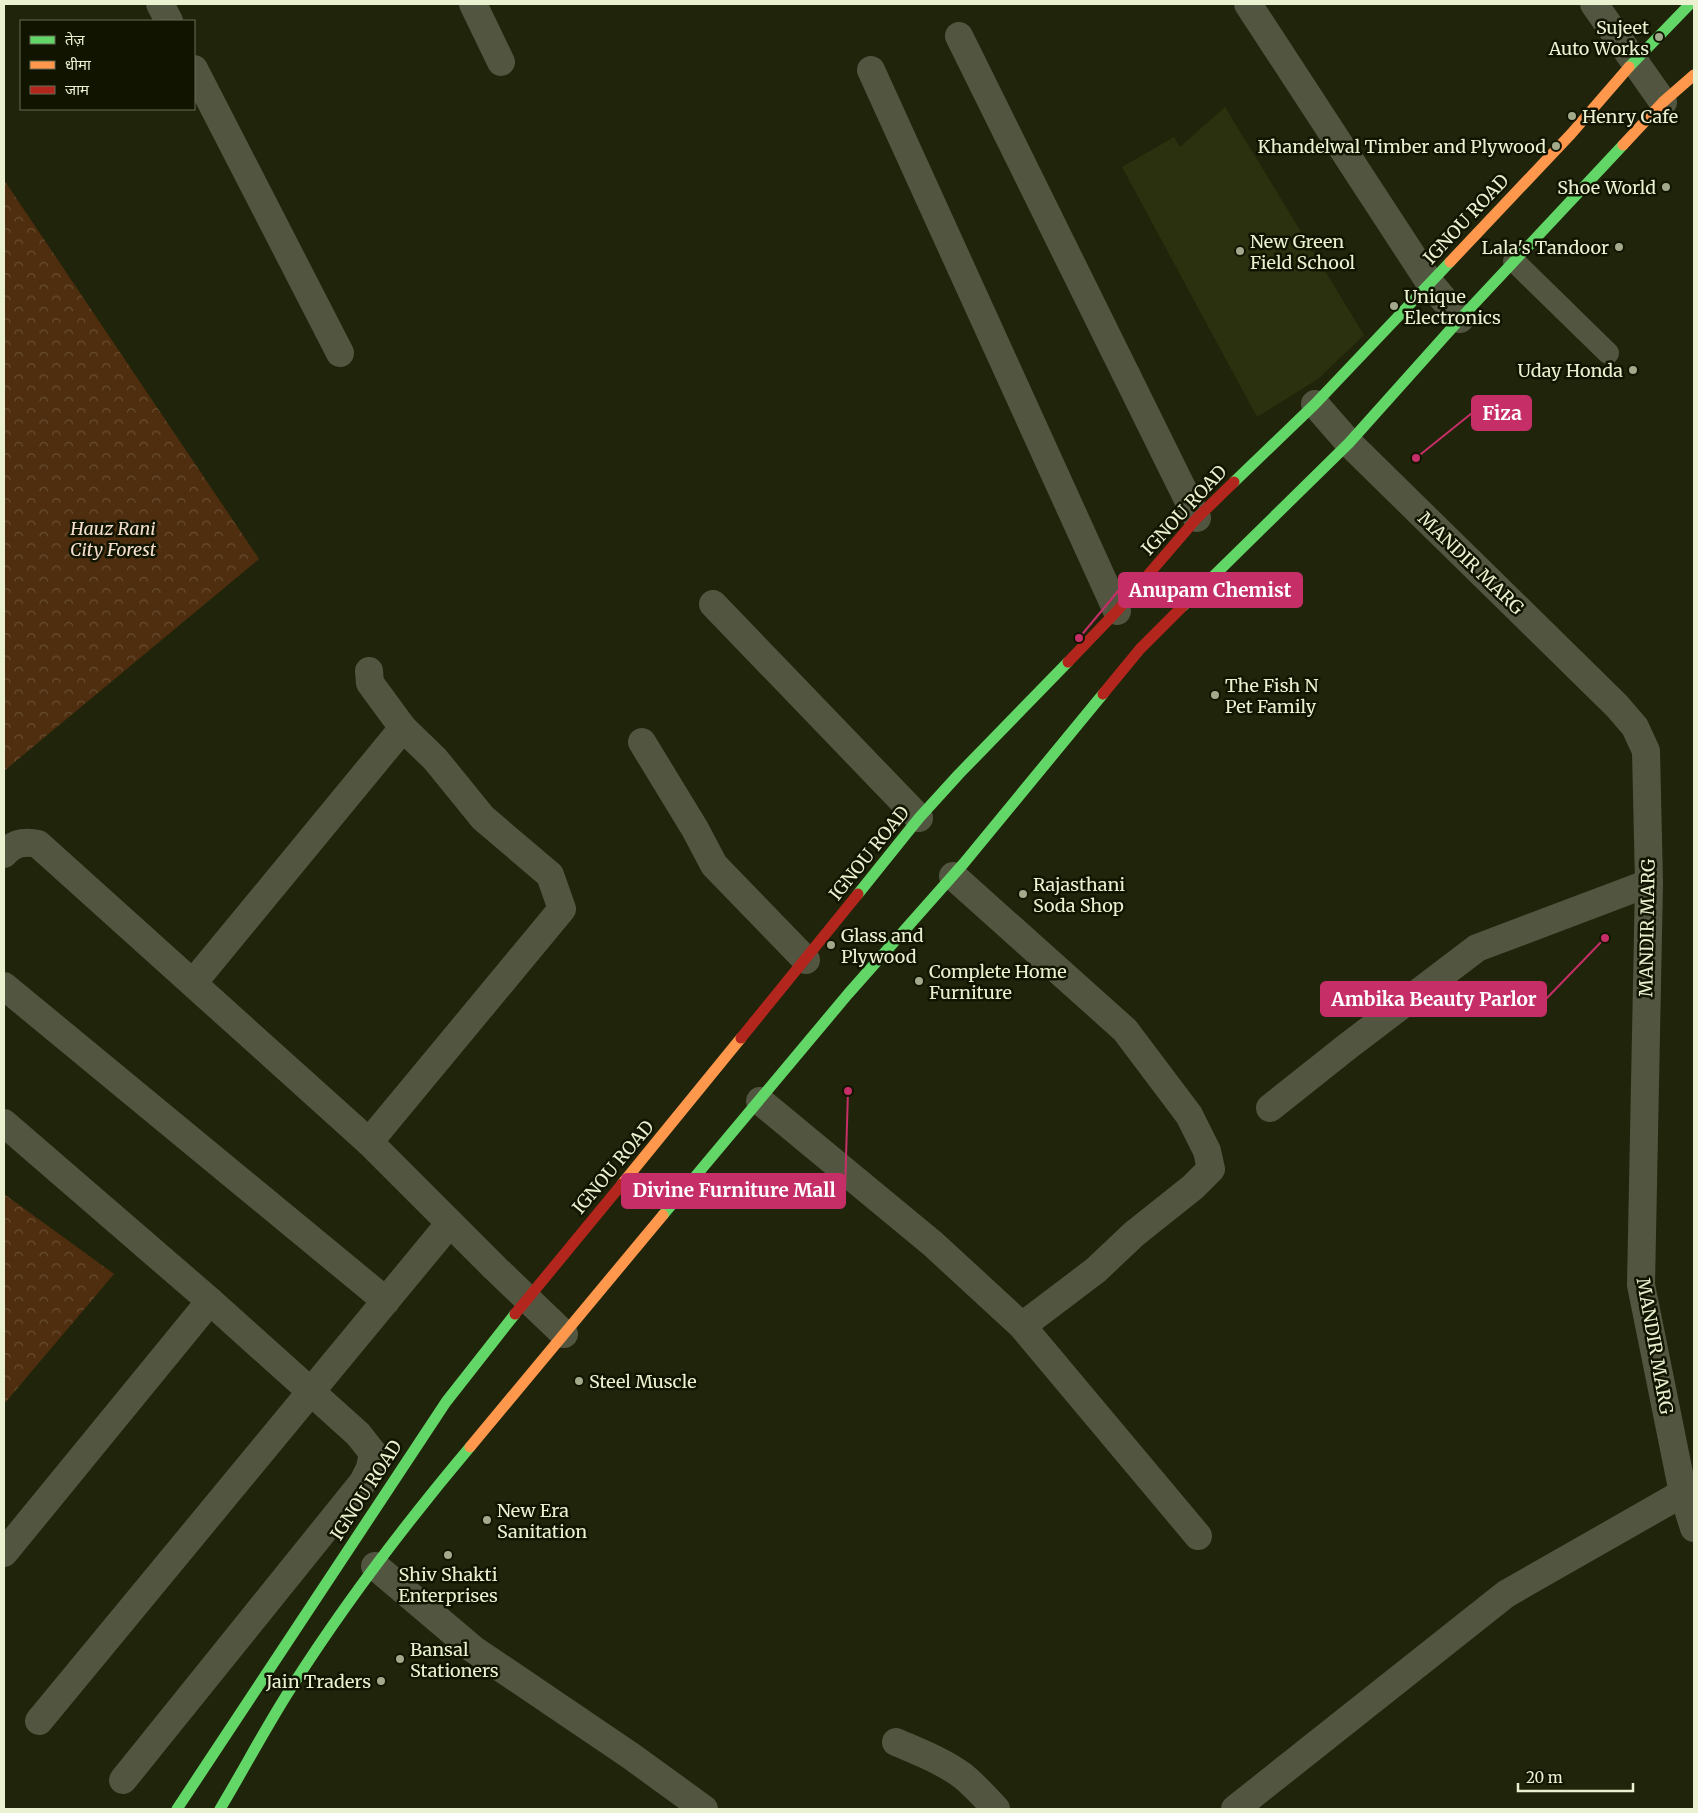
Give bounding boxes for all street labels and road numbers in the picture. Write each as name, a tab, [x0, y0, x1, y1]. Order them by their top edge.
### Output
street label: IGNOU ROAD	[1418, 169, 1514, 269]
street label: IGNOU ROAD	[1136, 460, 1232, 560]
street label: MANDIR MARG	[1413, 507, 1529, 619]
street label: IGNOU ROAD	[824, 801, 914, 905]
street label: MANDIR MARG	[1634, 859, 1660, 997]
street label: IGNOU ROAD	[567, 1116, 659, 1218]
street label: MANDIR MARG	[1632, 1276, 1678, 1416]
street label: IGNOU ROAD	[325, 1436, 407, 1544]

